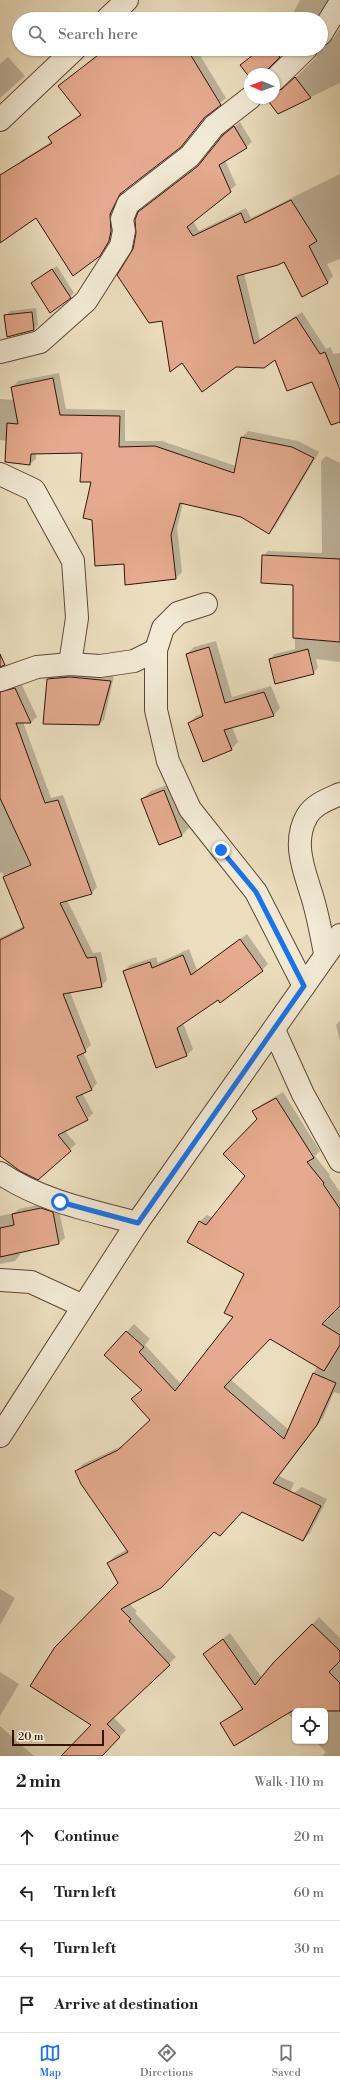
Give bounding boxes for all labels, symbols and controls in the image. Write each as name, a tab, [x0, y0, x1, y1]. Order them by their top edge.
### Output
search box	[12, 12, 328, 56]
icon: search	[26, 23, 48, 45]
text: Search here	[58, 25, 138, 44]
north arrow	[244, 68, 280, 104]
route end	[212, 841, 230, 859]
route start	[51, 1193, 69, 1211]
map controls	[292, 1708, 328, 1744]
button: locate	[292, 1708, 328, 1744]
scale bar	[12, 1728, 104, 1747]
text: 20 m	[18, 1730, 43, 1744]
text: 2 min	[16, 1771, 61, 1793]
text: Walk · 110 m	[254, 1774, 324, 1790]
icon: ahead	[16, 1826, 38, 1848]
text: Continue	[54, 1827, 119, 1846]
text: 20 m	[294, 1829, 324, 1845]
icon: left	[16, 1882, 38, 1904]
text: Turn left	[54, 1883, 116, 1902]
text: 60 m	[293, 1885, 324, 1901]
icon: left	[16, 1938, 38, 1960]
text: Turn left	[54, 1939, 116, 1958]
text: 30 m	[294, 1941, 324, 1957]
icon: arrive	[16, 1994, 38, 2016]
text: Arrive at destination	[54, 1995, 198, 2014]
tab: Map	[39, 2042, 61, 2080]
tab: Directions	[140, 2042, 193, 2080]
tab: Saved	[272, 2042, 301, 2080]

